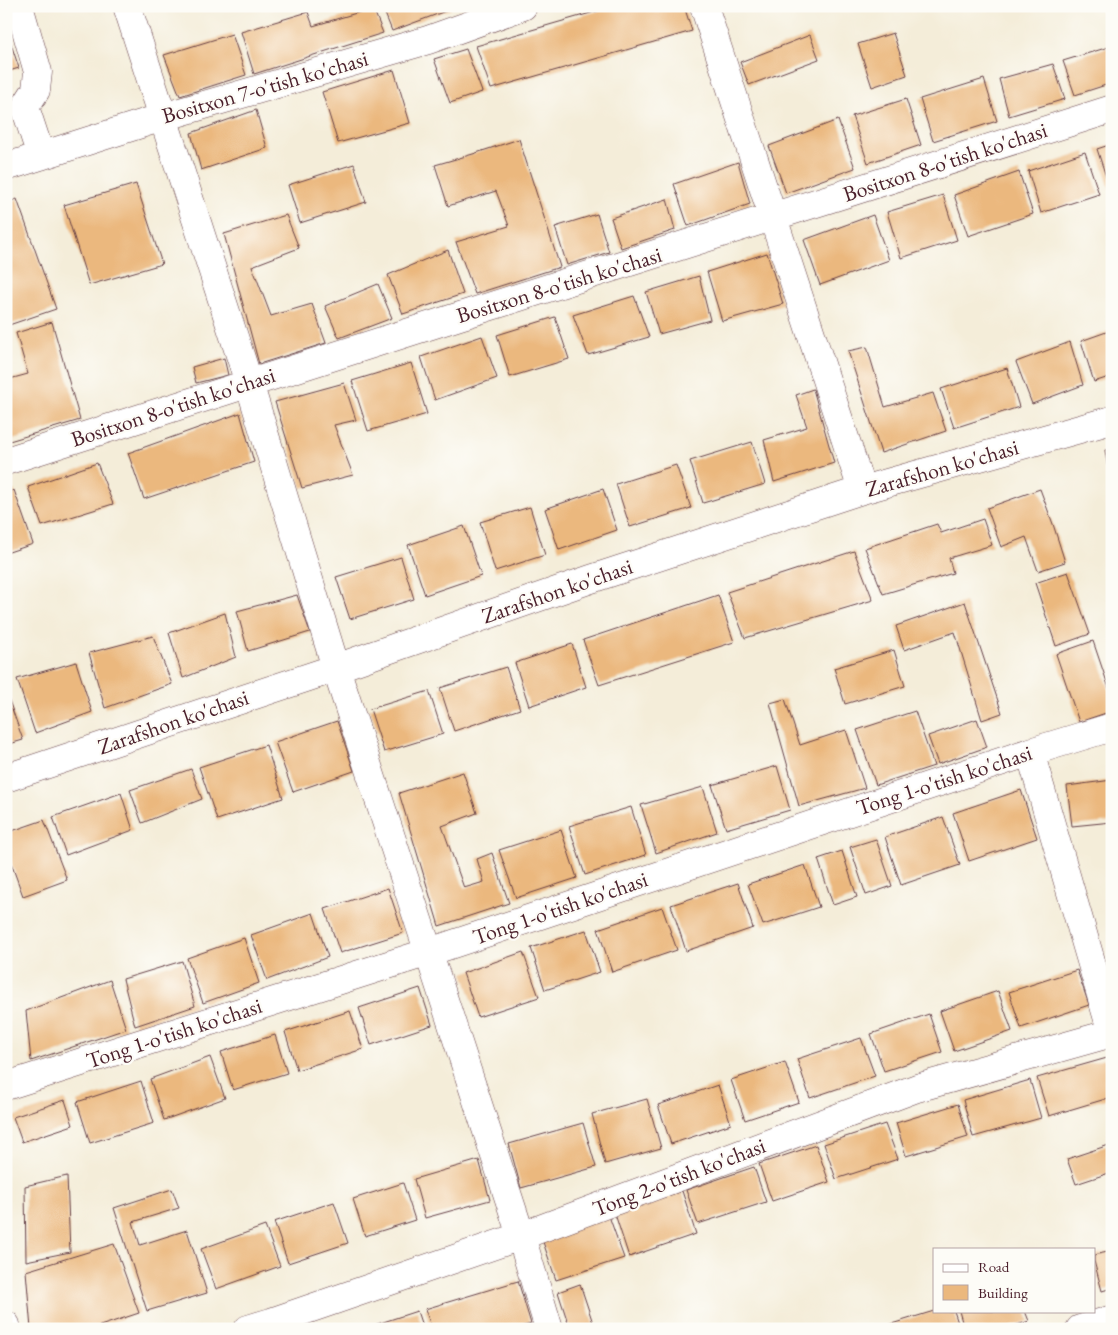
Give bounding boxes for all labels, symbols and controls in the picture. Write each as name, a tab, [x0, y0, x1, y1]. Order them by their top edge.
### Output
street label: Bositxon 7-o'tish ko'chasi	[159, 44, 371, 130]
street label: Bositxon 8-o'tish ko'chasi	[839, 115, 1051, 209]
street label: Bositxon 8-o'tish ko'chasi	[453, 240, 665, 330]
street label: Bositxon 8-o'tish ko'chasi	[67, 360, 279, 454]
street label: Zarafshon ko'chasi	[862, 432, 1022, 504]
street label: Zarafshon ko'chasi	[478, 552, 636, 630]
street label: Zarafshon ko'chasi	[94, 683, 252, 761]
street label: Tong 1-o'tish ko'chasi	[852, 738, 1036, 822]
street label: Tong 1-o'tish ko'chasi	[469, 864, 651, 952]
street label: Tong 1-o'tish ko'chasi	[82, 991, 266, 1075]
street label: Tong 2-o'tish ko'chasi	[588, 1131, 770, 1223]
legend	[933, 1248, 1096, 1312]
text: Road	[978, 1257, 1010, 1276]
text: Building	[978, 1283, 1028, 1302]

